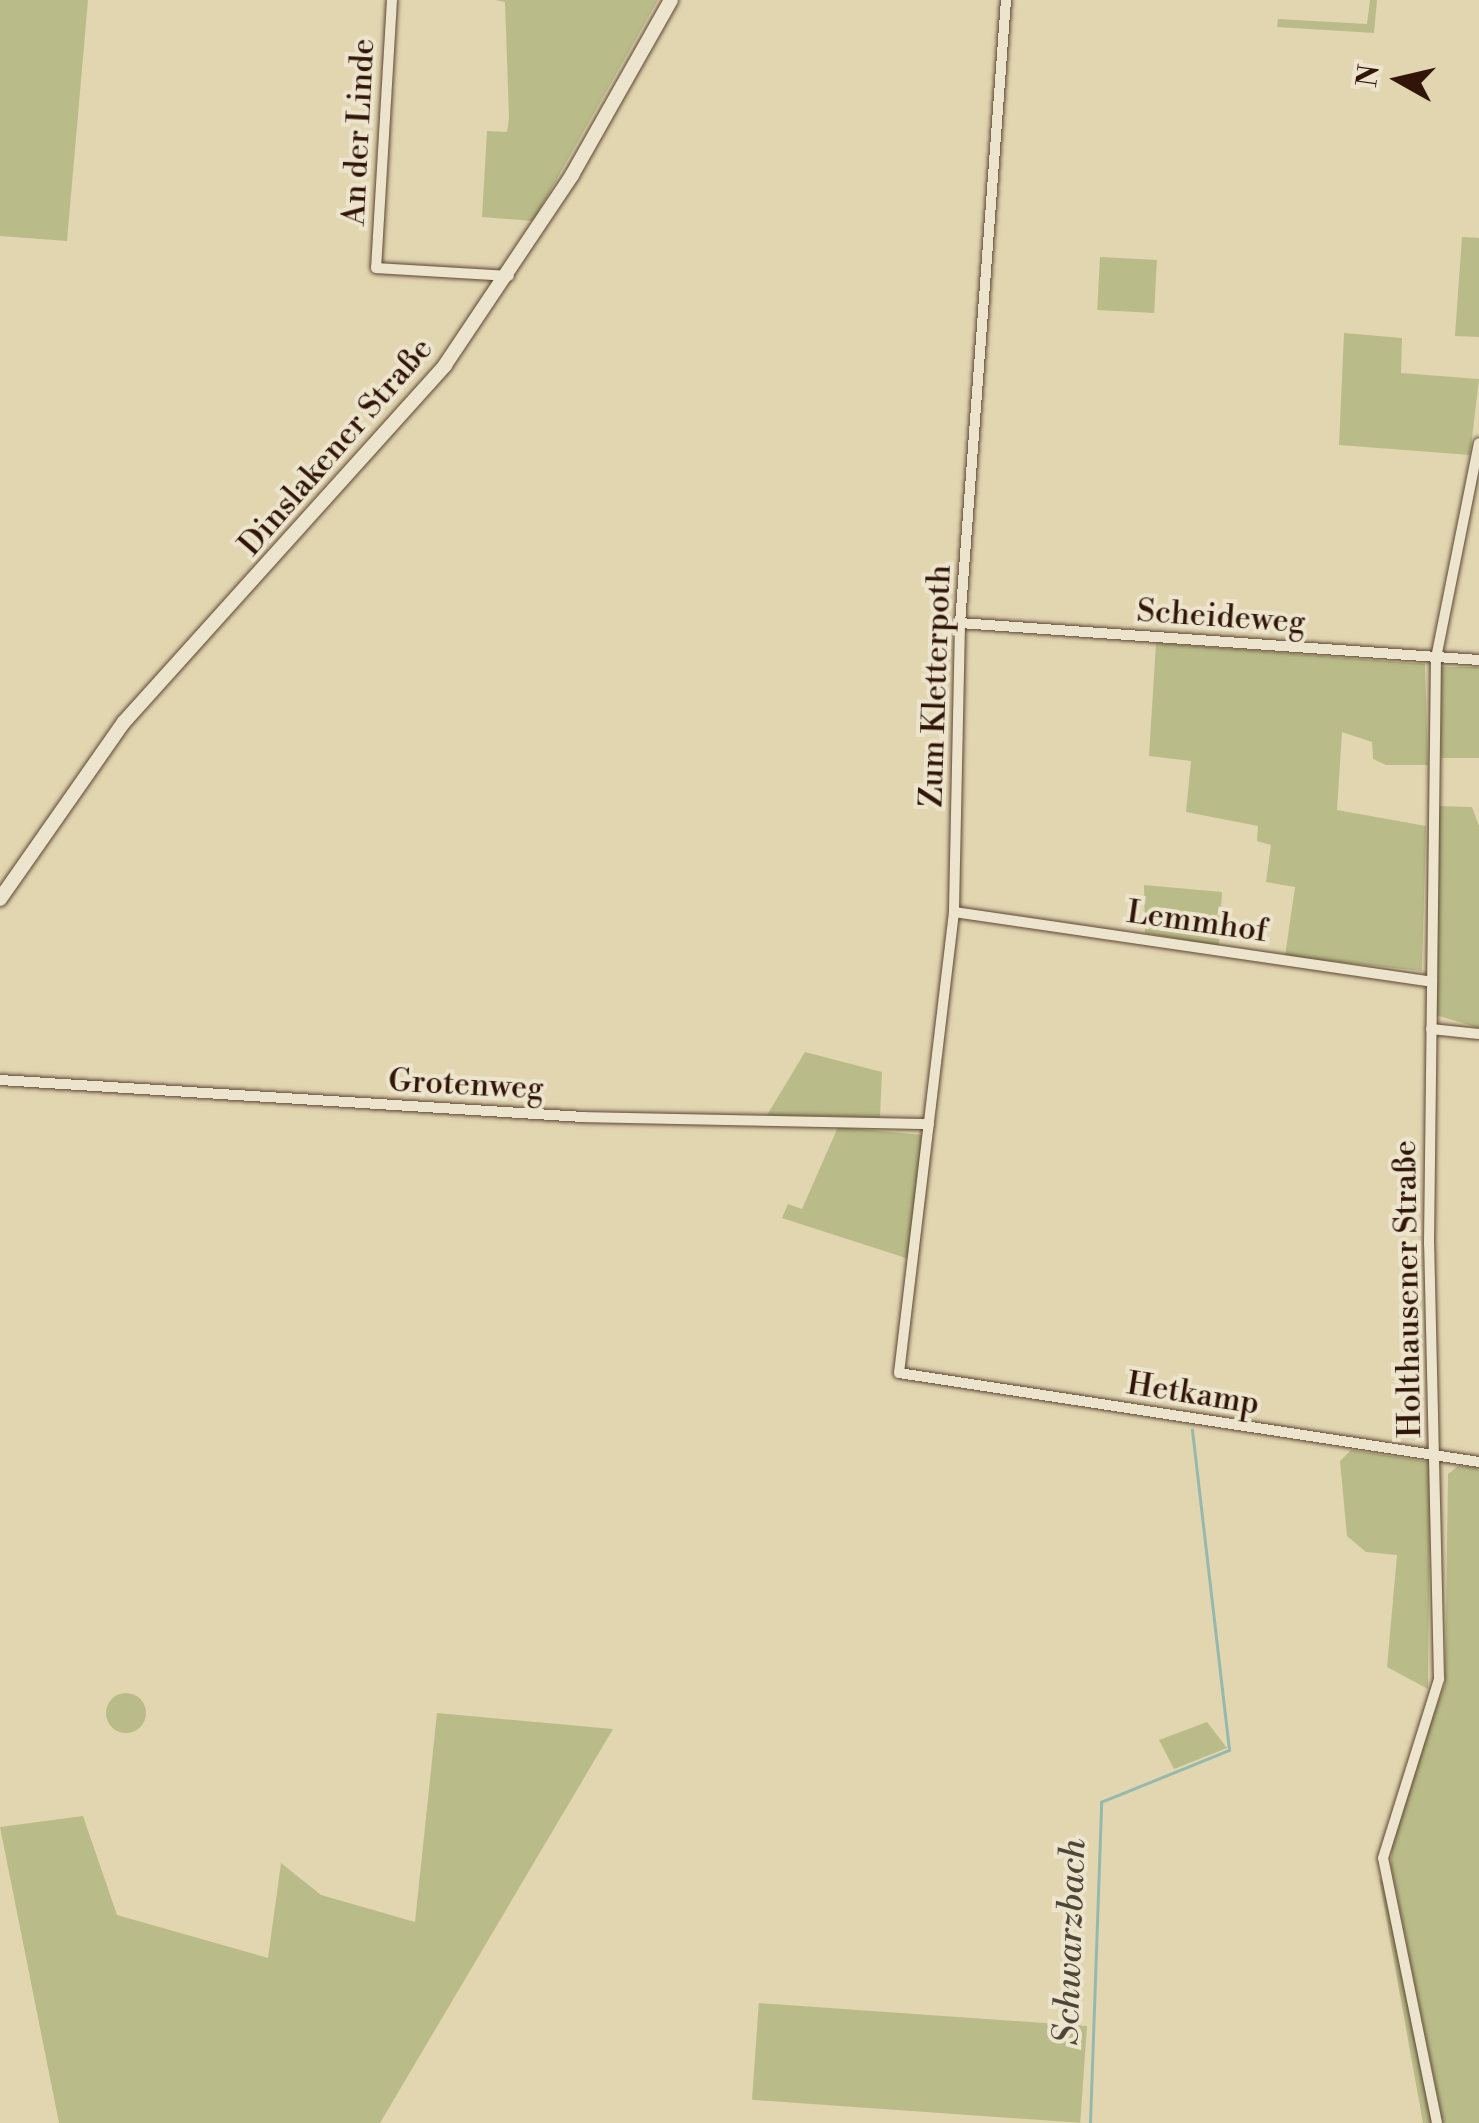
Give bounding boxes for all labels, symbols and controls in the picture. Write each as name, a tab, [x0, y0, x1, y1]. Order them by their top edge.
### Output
north arrow	[1349, 30, 1449, 130]
street label: An der Linde	[335, 37, 383, 227]
text: N	[1350, 62, 1388, 89]
street label: Dinslakener Straße	[231, 330, 441, 564]
street label: Zum Kletterpoth	[913, 564, 959, 808]
street label: Scheideweg	[1135, 592, 1307, 642]
street label: Lemmhof	[1124, 893, 1270, 951]
street label: Grotenweg	[387, 1062, 545, 1108]
street label: Holthausener Straße	[1386, 1140, 1430, 1438]
street label: Hetkamp	[1124, 1365, 1262, 1423]
water label: Schwarzbach	[1046, 1838, 1096, 2046]

